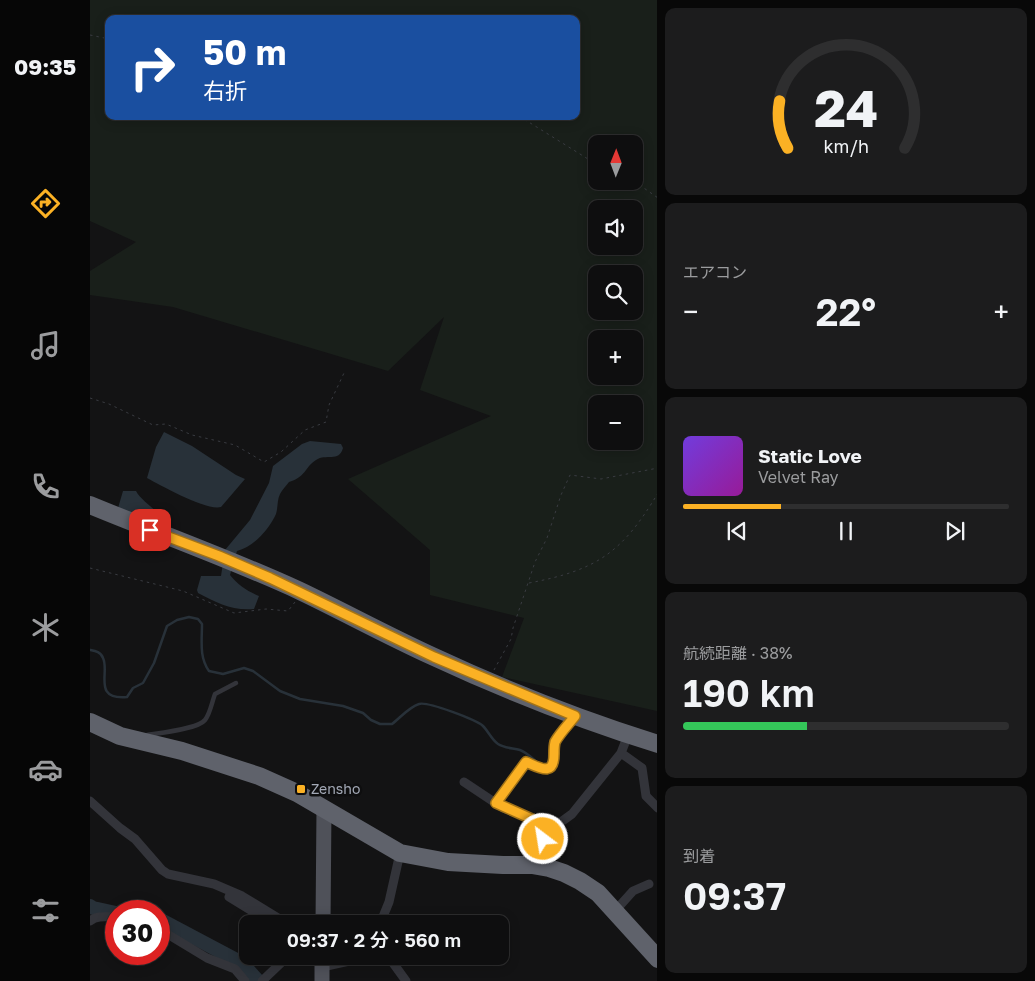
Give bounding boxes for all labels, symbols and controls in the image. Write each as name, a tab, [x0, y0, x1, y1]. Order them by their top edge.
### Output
text: 50 m	[203, 31, 286, 73]
icon: right	[120, 35, 185, 100]
text: 09:35	[14, 53, 76, 80]
text: 24	[814, 76, 878, 138]
text: 右折	[203, 77, 247, 104]
north arrow	[588, 135, 642, 190]
map controls	[588, 135, 643, 450]
text: km/h	[823, 135, 869, 157]
icon: directions	[28, 186, 63, 221]
button: sound	[588, 200, 643, 255]
text: エアコン	[683, 262, 747, 282]
button: search	[588, 265, 643, 320]
text: 22°	[816, 289, 876, 334]
text: −	[683, 295, 698, 328]
text: +	[994, 295, 1009, 328]
icon: music	[28, 328, 63, 363]
button: +	[588, 330, 643, 385]
button: −	[588, 395, 643, 450]
text: Static Love	[758, 444, 862, 467]
text: Velvet Ray	[758, 467, 839, 487]
icon: phone	[28, 469, 63, 504]
pin	[129, 509, 171, 551]
icon: arrive	[136, 516, 164, 544]
icon: previous	[723, 517, 751, 545]
icon: pause	[832, 517, 860, 545]
icon: next	[941, 517, 969, 545]
icon: climate	[28, 610, 63, 645]
text: 航続距離 · 38%	[683, 643, 792, 663]
text: 190 km	[683, 670, 815, 715]
icon: car	[28, 752, 63, 787]
place label: Zensho	[311, 780, 360, 797]
marker: Zensho	[295, 783, 307, 795]
position arrow	[516, 812, 568, 864]
text: 到着	[683, 846, 715, 866]
text: 09:37	[683, 873, 786, 918]
icon: filters	[28, 893, 63, 928]
speed limit sign: 30	[105, 900, 170, 965]
text: 09:37 · 2 分 · 560 m	[287, 928, 461, 951]

